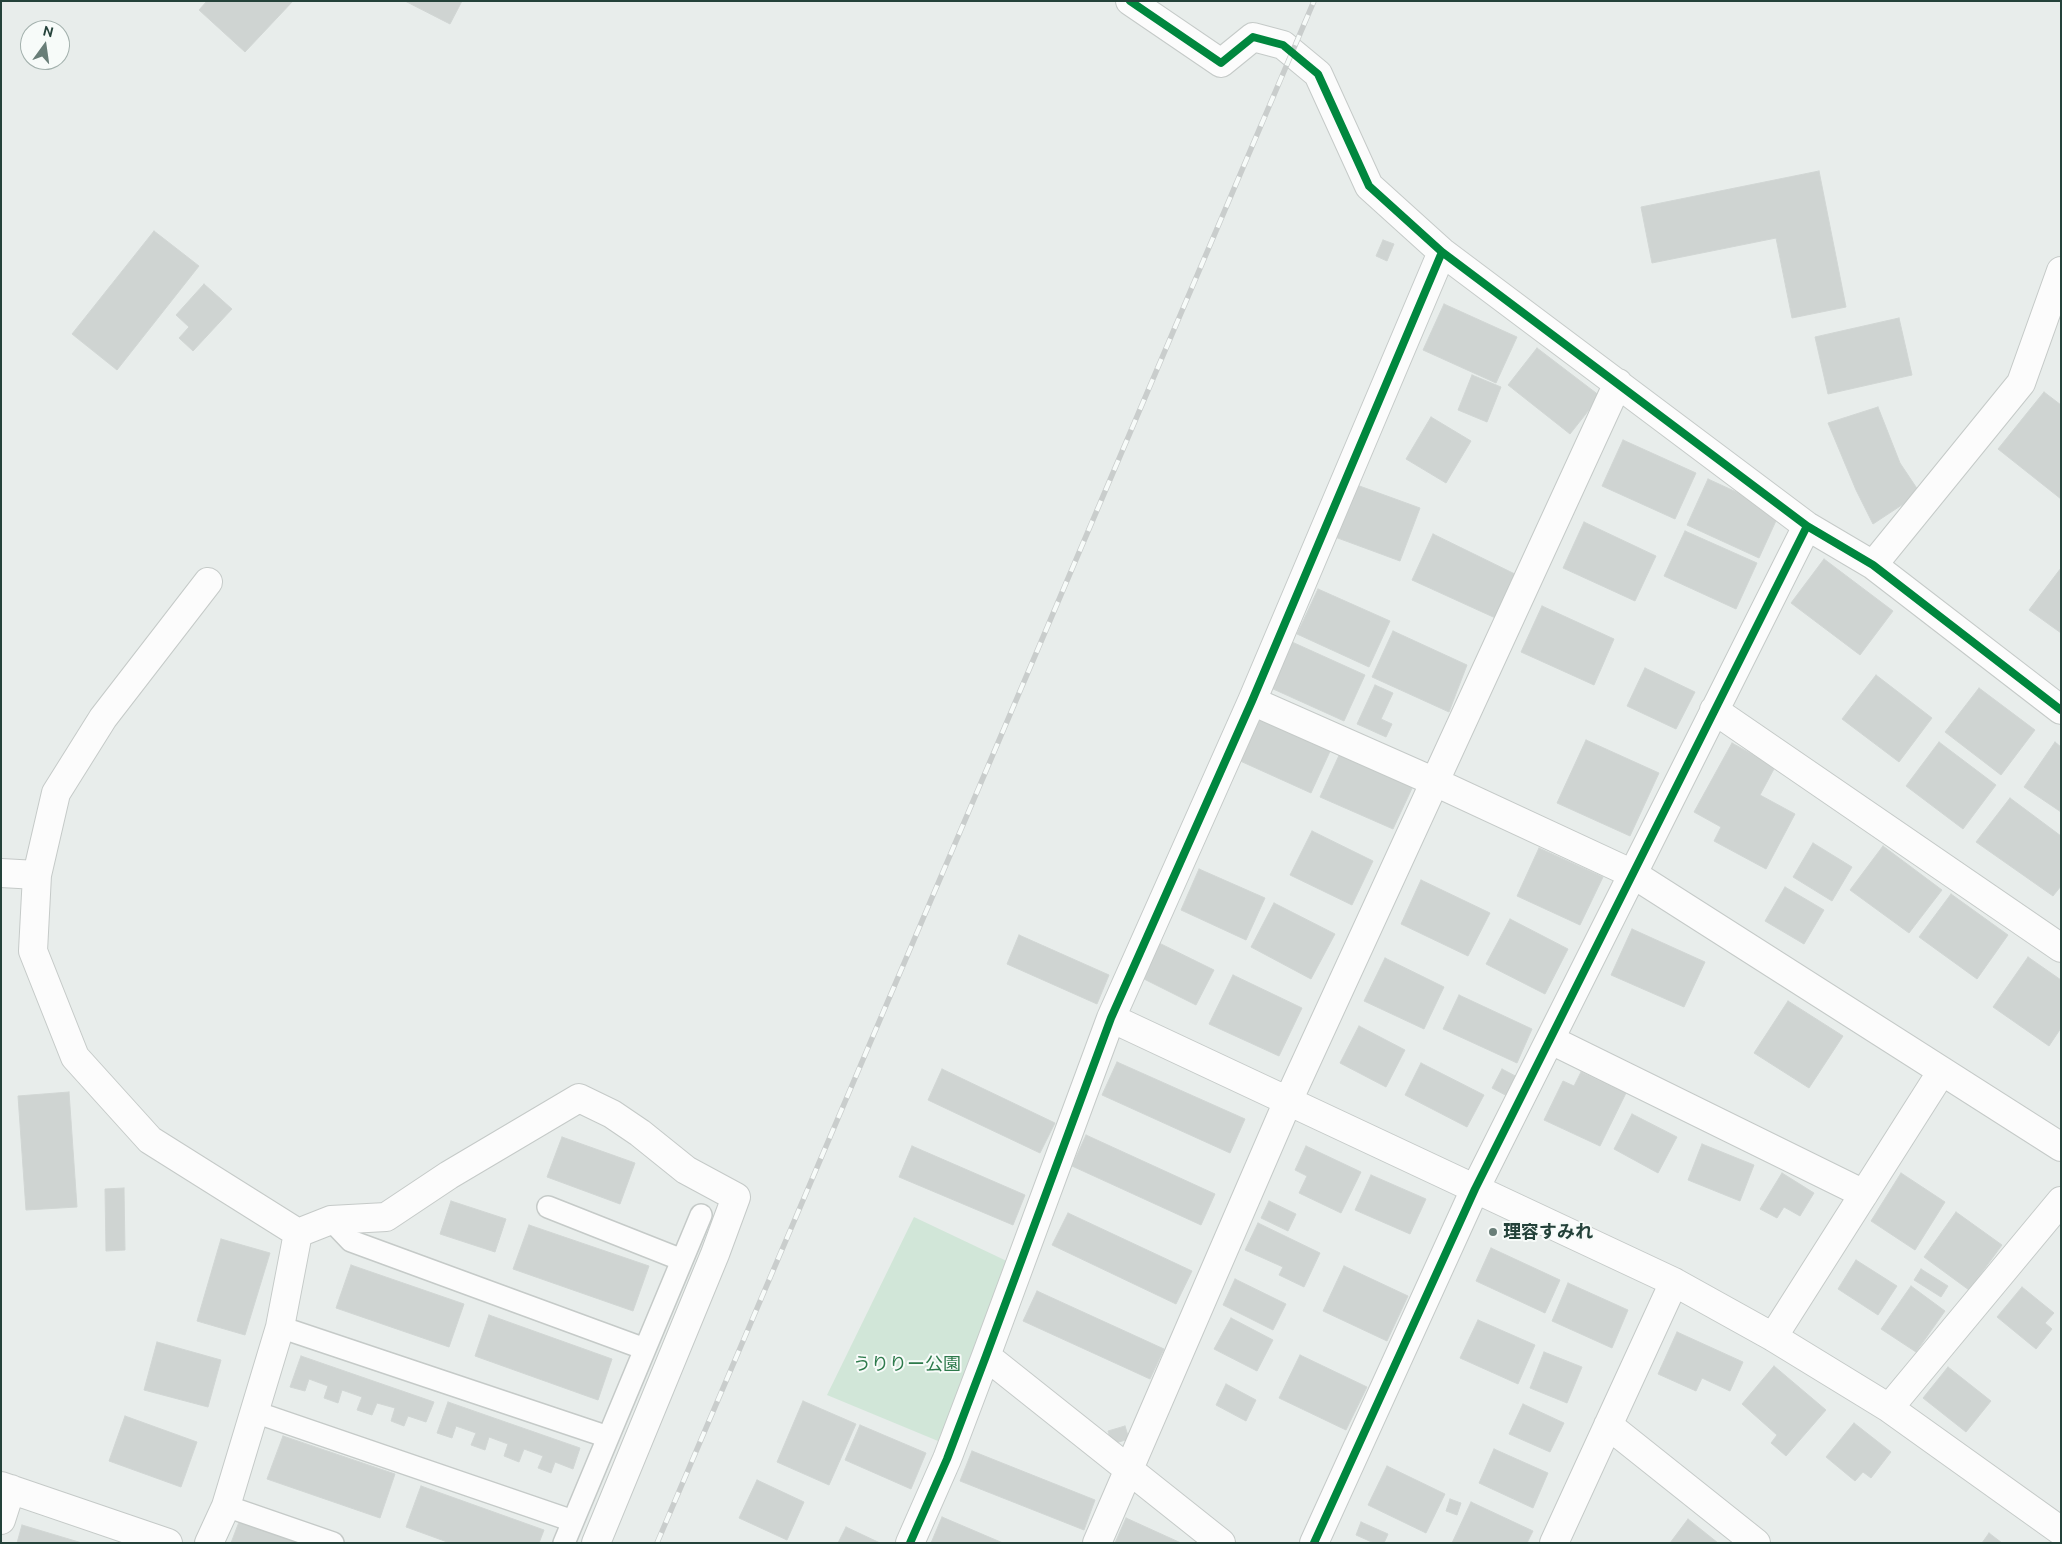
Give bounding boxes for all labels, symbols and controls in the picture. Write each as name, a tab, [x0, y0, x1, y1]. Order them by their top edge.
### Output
north arrow	[20, 20, 70, 70]
text: N	[41, 22, 55, 40]
place label: 理容すみれ	[1503, 1221, 1593, 1243]
marker: 理容すみれ	[1487, 1226, 1499, 1238]
park label: うりりー公園	[853, 1353, 961, 1375]

